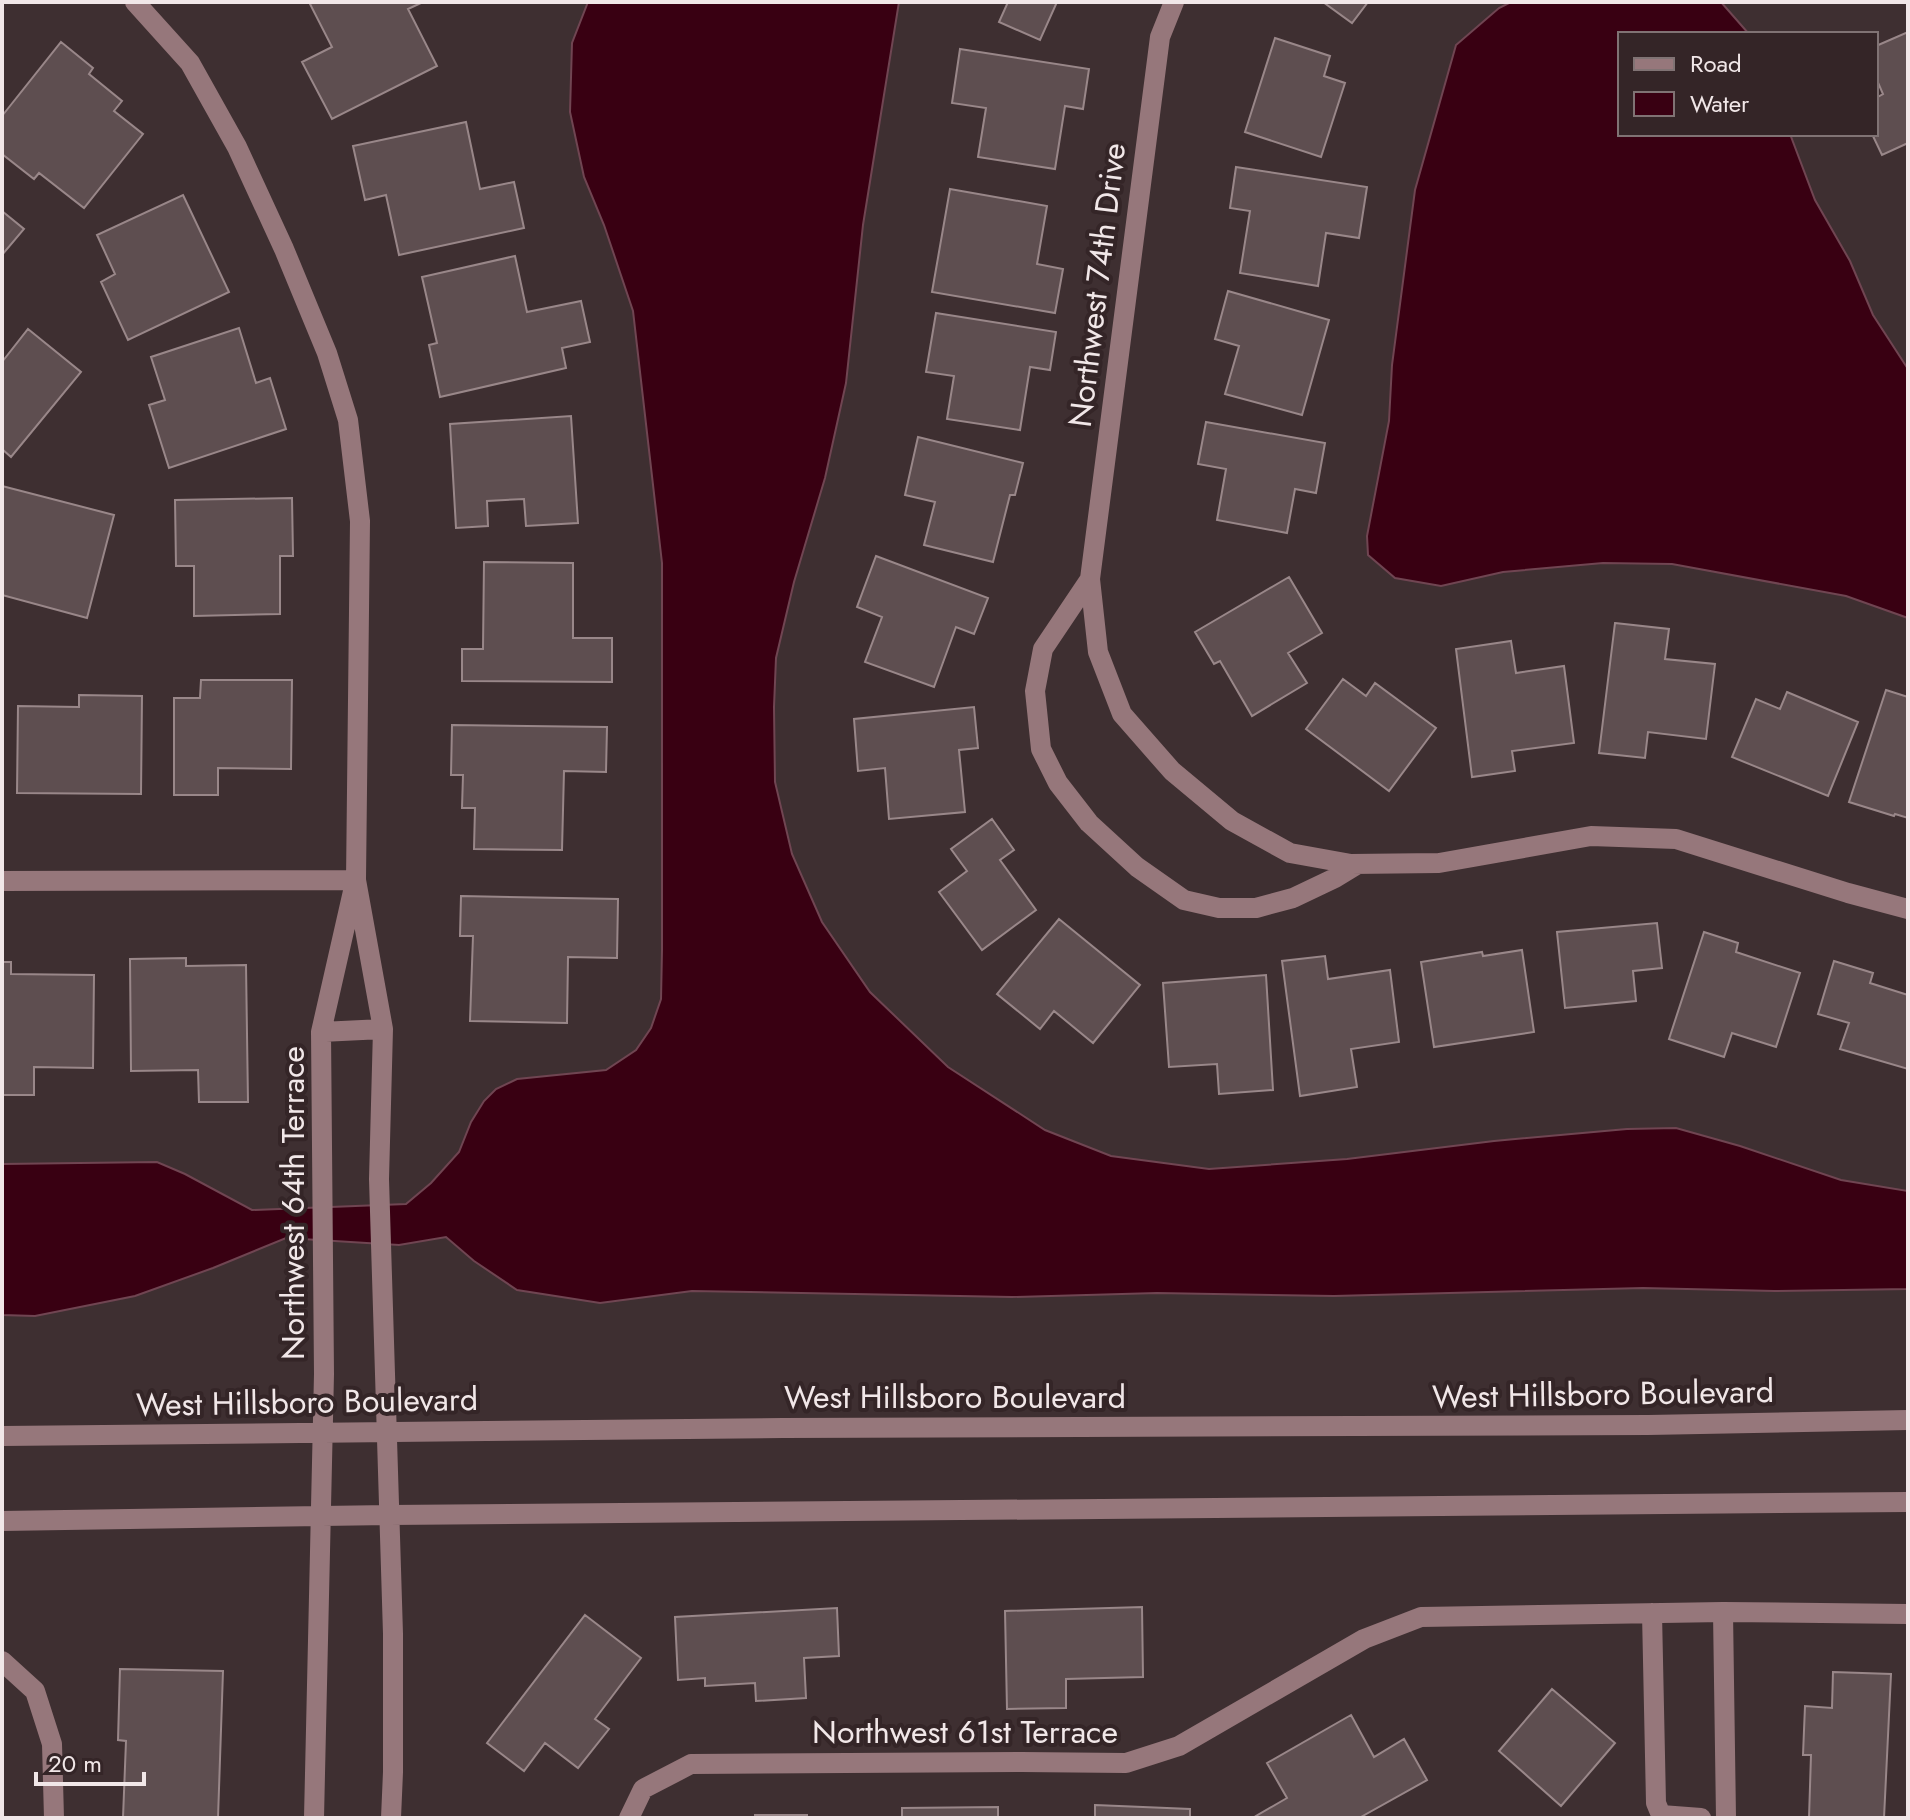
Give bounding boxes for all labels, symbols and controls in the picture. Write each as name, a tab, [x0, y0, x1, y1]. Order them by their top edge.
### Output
legend	[1618, 32, 1878, 136]
text: Road	[1690, 46, 1742, 81]
text: Water	[1690, 86, 1750, 121]
street label: Northwest 74th Drive	[1057, 140, 1137, 430]
street label: Northwest 64th Terrace	[270, 1046, 316, 1360]
street label: West Hillsboro Boulevard	[1432, 1368, 1774, 1420]
street label: West Hillsboro Boulevard	[784, 1374, 1126, 1420]
street label: West Hillsboro Boulevard	[136, 1376, 478, 1428]
street label: Northwest 61st Terrace	[812, 1709, 1118, 1755]
scale bar	[36, 1736, 144, 1786]
text: 20 m	[48, 1746, 102, 1781]

